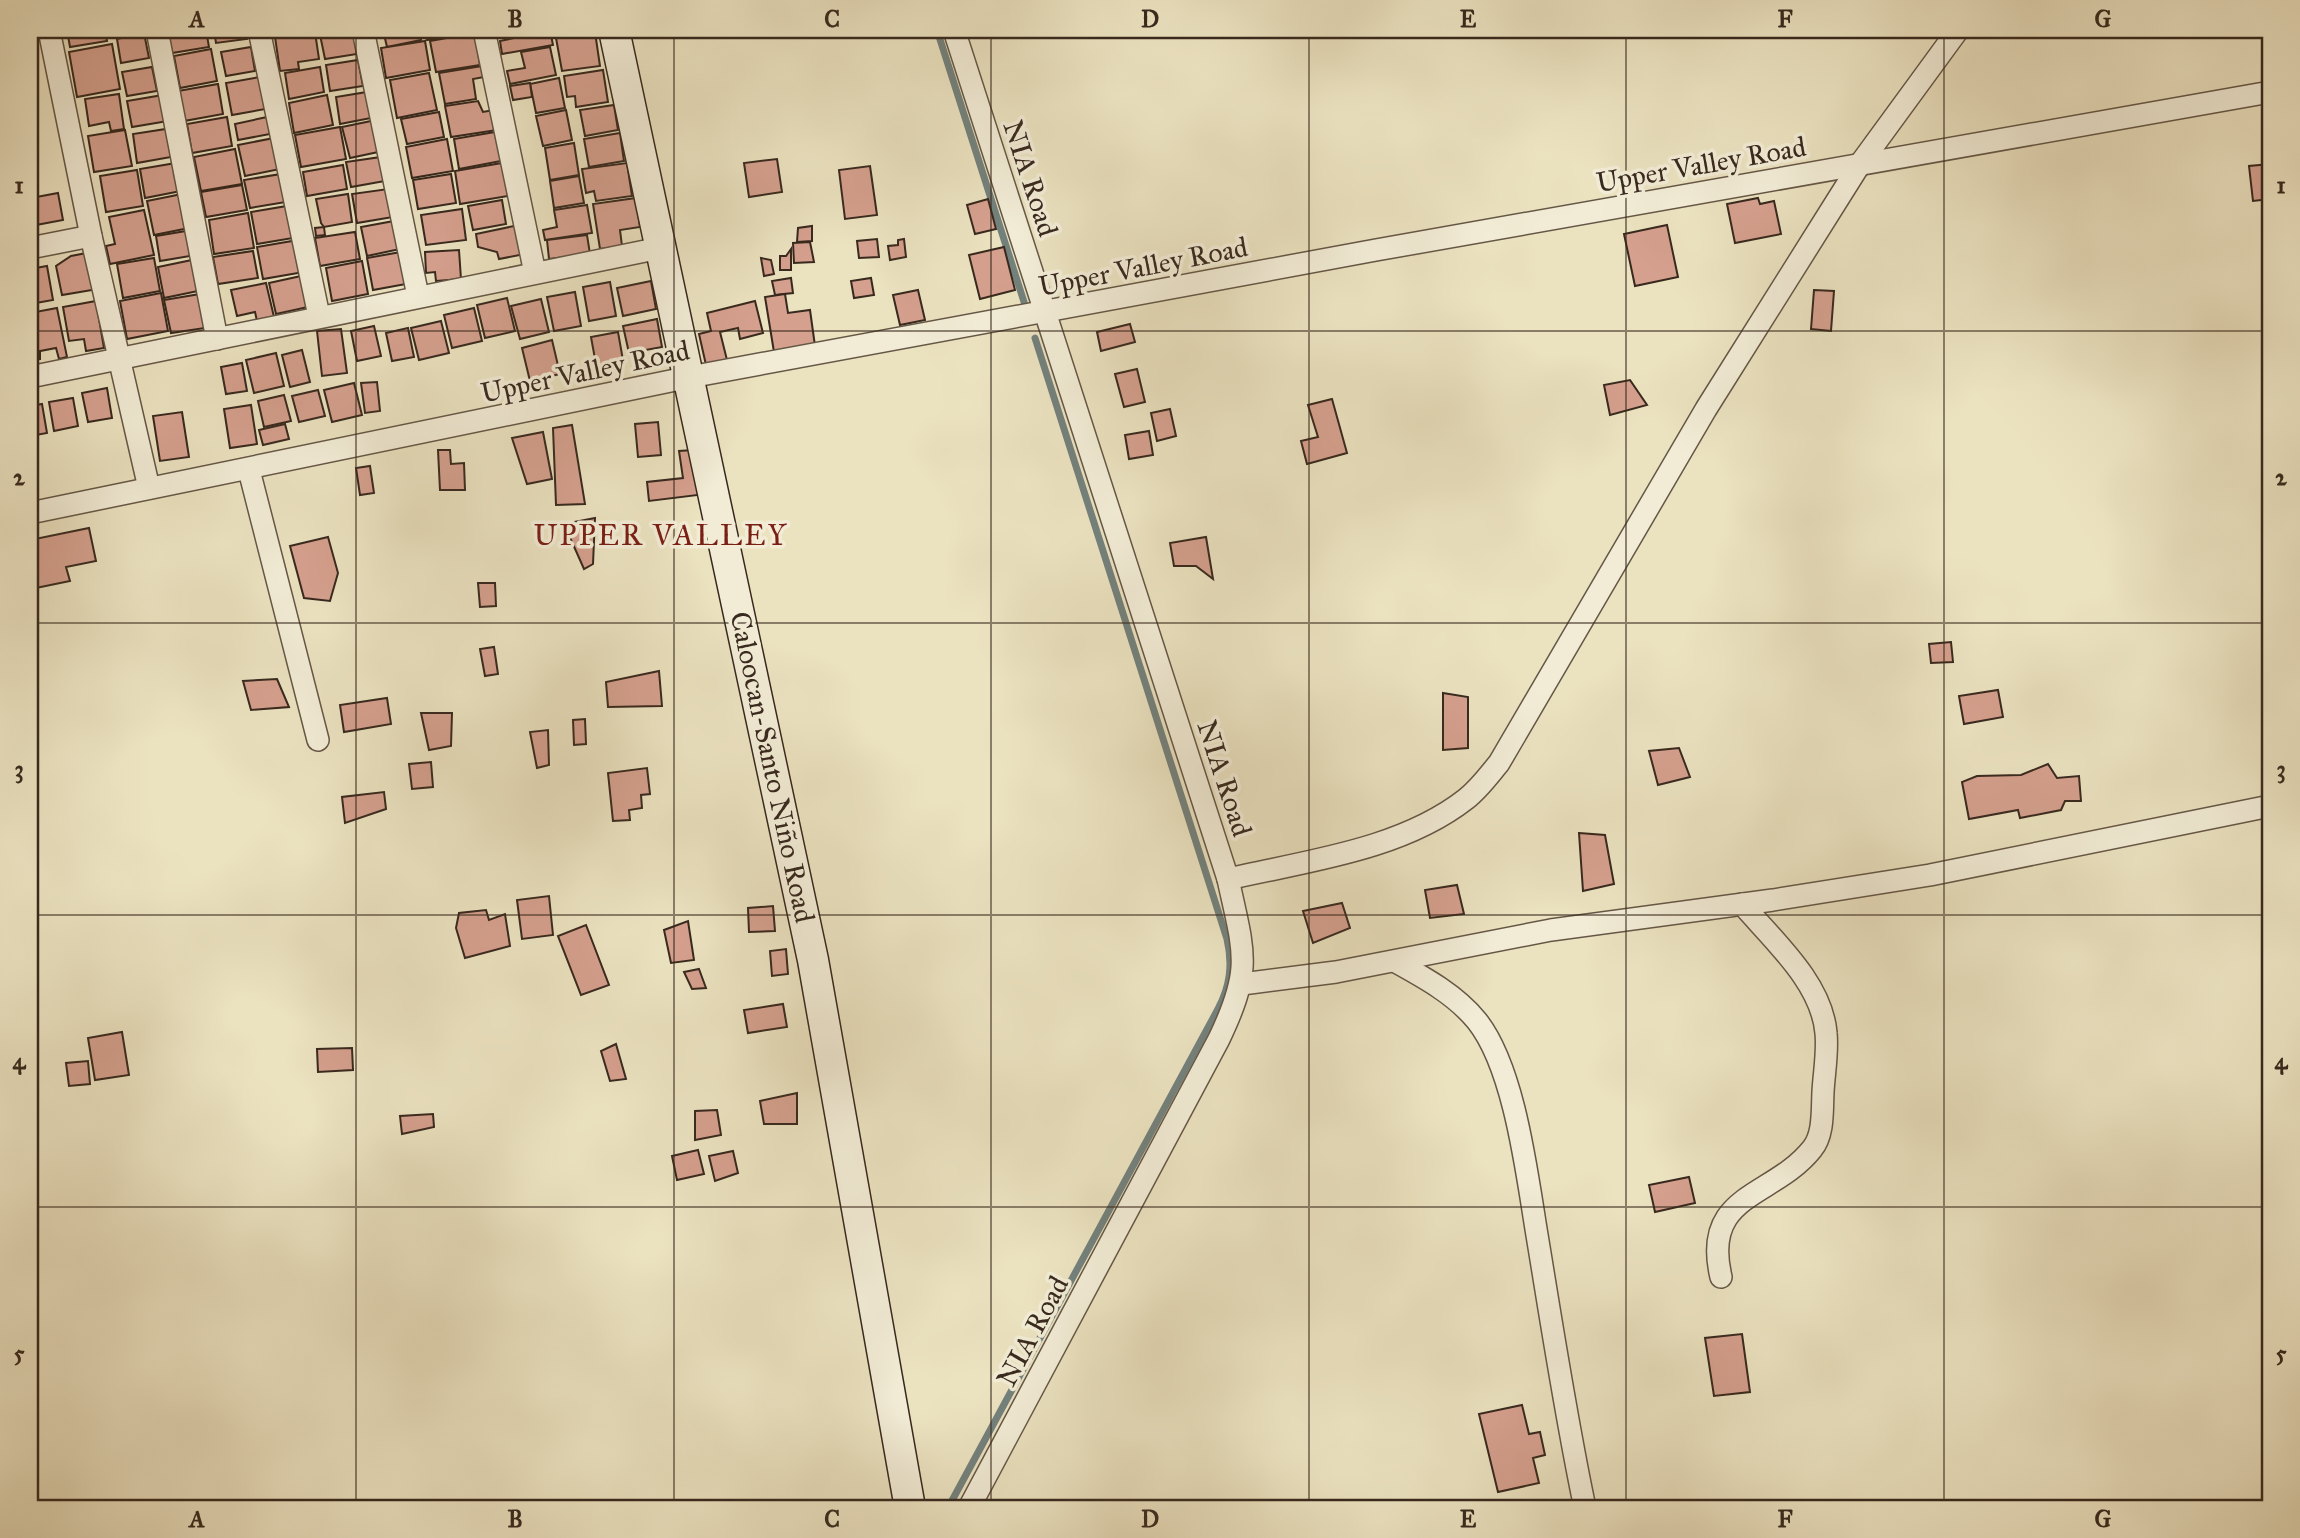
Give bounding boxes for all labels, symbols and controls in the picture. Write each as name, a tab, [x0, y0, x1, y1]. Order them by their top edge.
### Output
text: A	[187, 5, 205, 33]
text: B	[507, 5, 523, 33]
text: C	[824, 5, 840, 33]
text: D	[1141, 5, 1159, 33]
text: E	[1460, 5, 1477, 33]
text: F	[1777, 5, 1793, 33]
text: G	[2095, 5, 2112, 33]
street label: NIA Road	[995, 116, 1066, 241]
street label: Upper Valley Road	[1593, 129, 1809, 200]
text: 1	[14, 171, 24, 199]
text: 1	[2276, 171, 2286, 199]
street label: Upper Valley Road	[1036, 229, 1251, 304]
street label: Upper Valley Road	[478, 332, 693, 411]
text: 2	[13, 463, 25, 491]
text: 2	[2275, 463, 2287, 491]
district label: UPPER VALLEY	[534, 517, 788, 553]
street label: Caloocan-Santo Niño Road	[722, 608, 823, 926]
street label: NIA Road	[1189, 716, 1260, 841]
text: 3	[14, 755, 24, 784]
text: 3	[2276, 755, 2286, 784]
text: 4	[13, 1047, 27, 1075]
text: 4	[2275, 1047, 2289, 1075]
street label: NIA Road	[989, 1270, 1076, 1393]
text: 5	[14, 1339, 25, 1367]
text: 5	[2276, 1339, 2287, 1367]
text: A	[187, 1505, 205, 1533]
text: B	[507, 1505, 523, 1533]
text: C	[824, 1505, 840, 1533]
text: D	[1141, 1505, 1159, 1533]
text: E	[1460, 1505, 1477, 1533]
text: F	[1777, 1505, 1793, 1533]
text: G	[2095, 1505, 2112, 1533]

